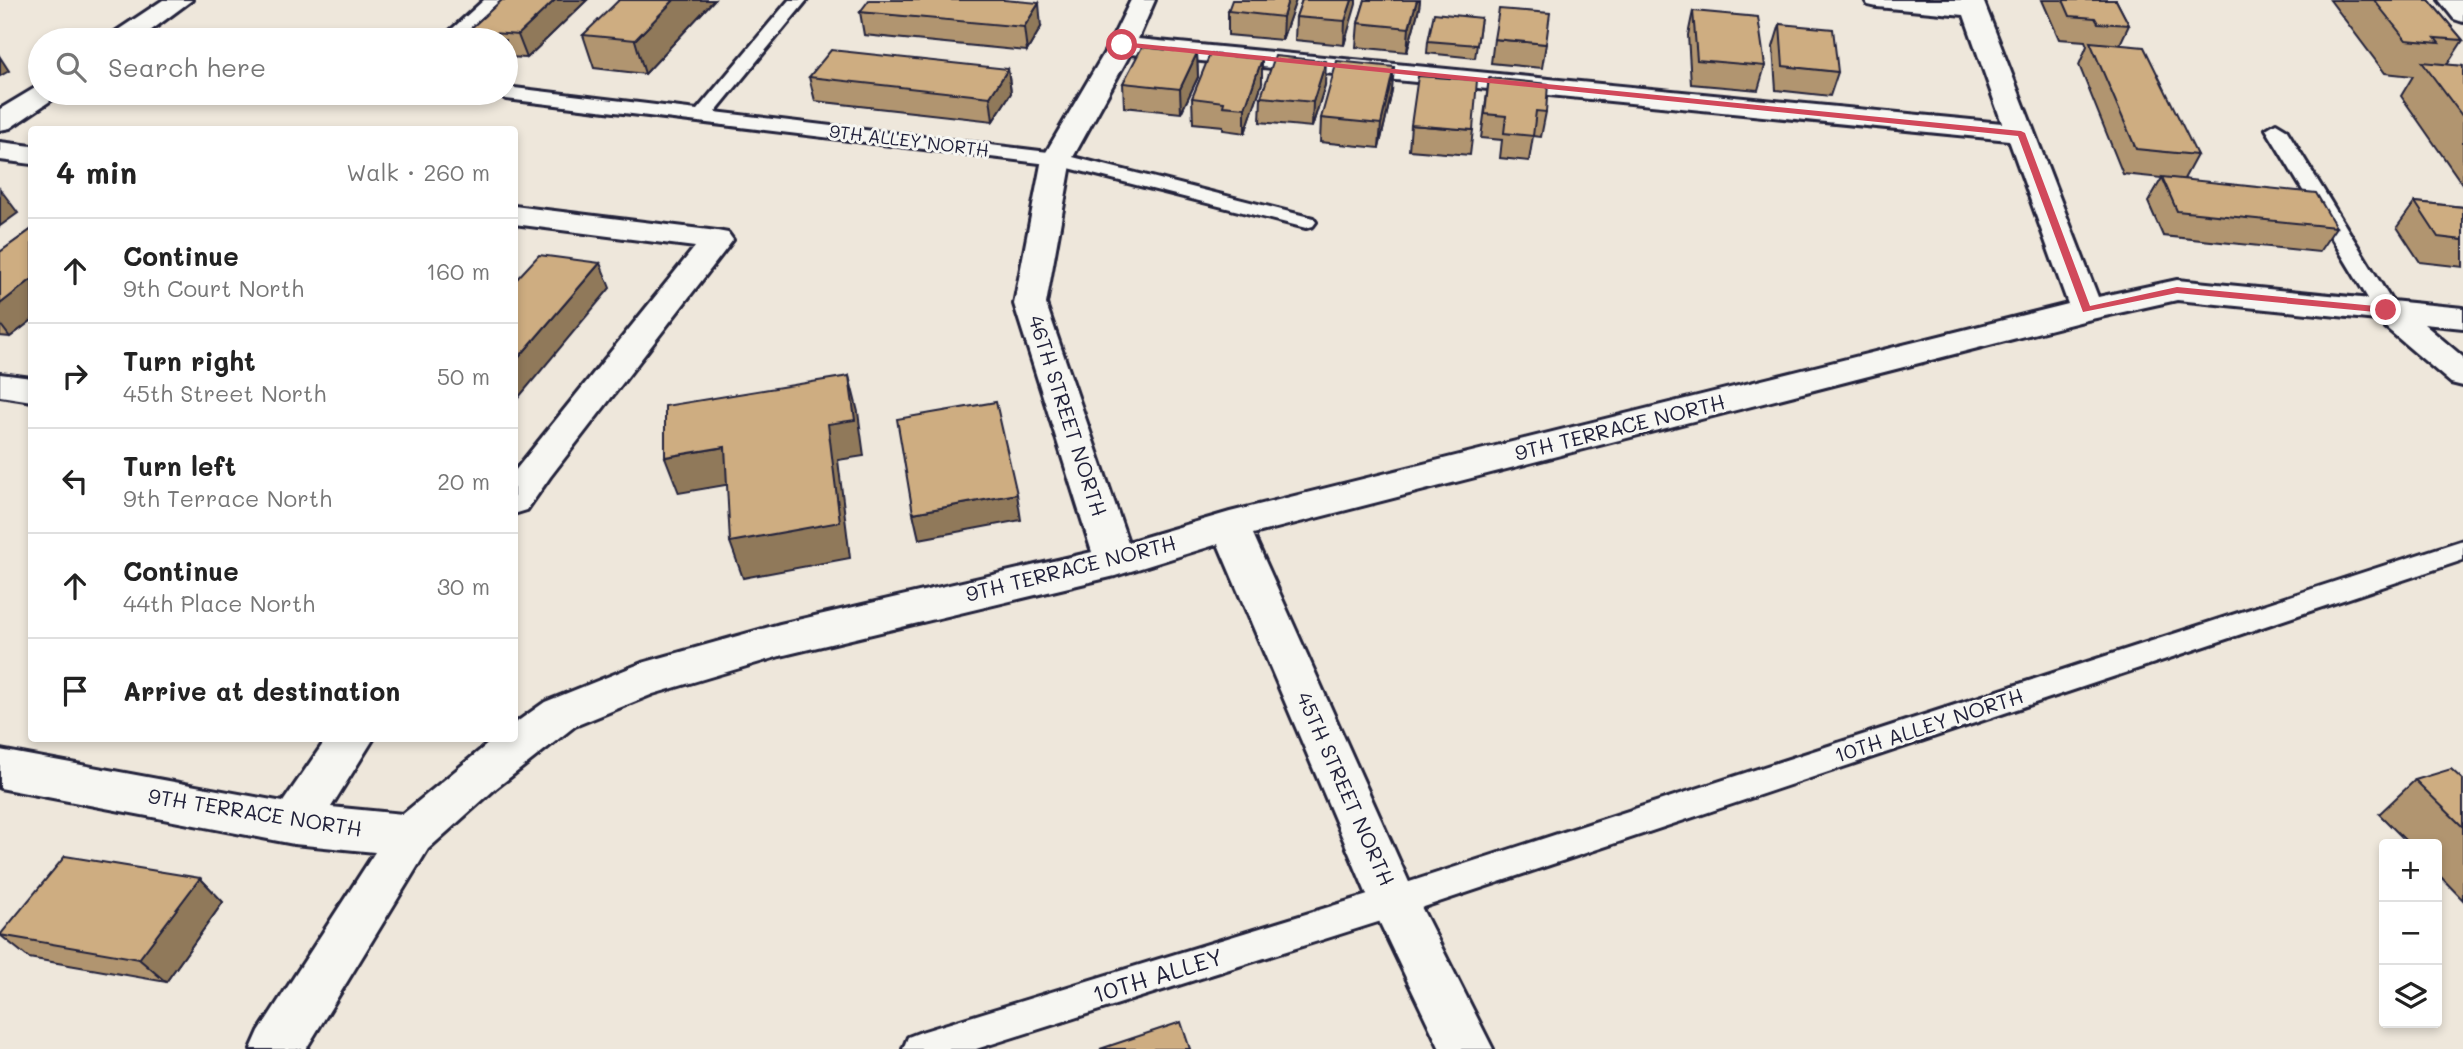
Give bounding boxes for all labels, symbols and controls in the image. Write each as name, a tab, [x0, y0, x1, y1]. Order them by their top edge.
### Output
search box	[28, 28, 518, 105]
route start	[1106, 29, 1137, 60]
icon: search	[52, 48, 90, 86]
text: Search here	[108, 50, 266, 84]
street label: 9TH ALLEY NORTH	[828, 118, 990, 162]
text: 4 min	[56, 152, 137, 192]
text: Walk · 260 m	[346, 157, 490, 187]
text: Continue	[123, 239, 239, 273]
icon: ahead	[56, 252, 94, 290]
text: 160 m	[426, 256, 490, 286]
text: 9th Court North	[123, 273, 304, 303]
route end	[2370, 294, 2401, 325]
street label: 46TH STREET NORTH	[1023, 311, 1114, 520]
text: Turn right	[123, 344, 256, 378]
icon: right	[56, 357, 94, 395]
text: 50 m	[437, 361, 490, 391]
text: 45th Street North	[123, 378, 326, 408]
street label: 9TH TERRACE NORTH	[1512, 387, 1728, 466]
text: Turn left	[123, 449, 236, 483]
icon: left	[56, 462, 94, 500]
text: 20 m	[437, 466, 490, 496]
text: 9th Terrace North	[123, 483, 332, 513]
street label: 9TH TERRACE NORTH	[963, 528, 1179, 607]
text: Continue	[123, 554, 239, 588]
icon: ahead	[56, 567, 94, 605]
text: 30 m	[437, 571, 490, 601]
text: 44th Place North	[123, 588, 315, 618]
icon: arrive	[56, 672, 94, 710]
text: Arrive at destination	[123, 674, 400, 708]
street label: 10TH ALLEY NORTH	[1831, 681, 2026, 768]
street label: 45TH STREET NORTH	[1291, 687, 1401, 890]
street label: 9TH TERRACE NORTH	[147, 781, 364, 842]
map controls	[2379, 839, 2442, 1028]
button: +	[2379, 839, 2442, 902]
button: −	[2379, 902, 2442, 965]
street label: 10TH ALLEY	[1088, 940, 1227, 1009]
button: layers	[2379, 965, 2442, 1028]

